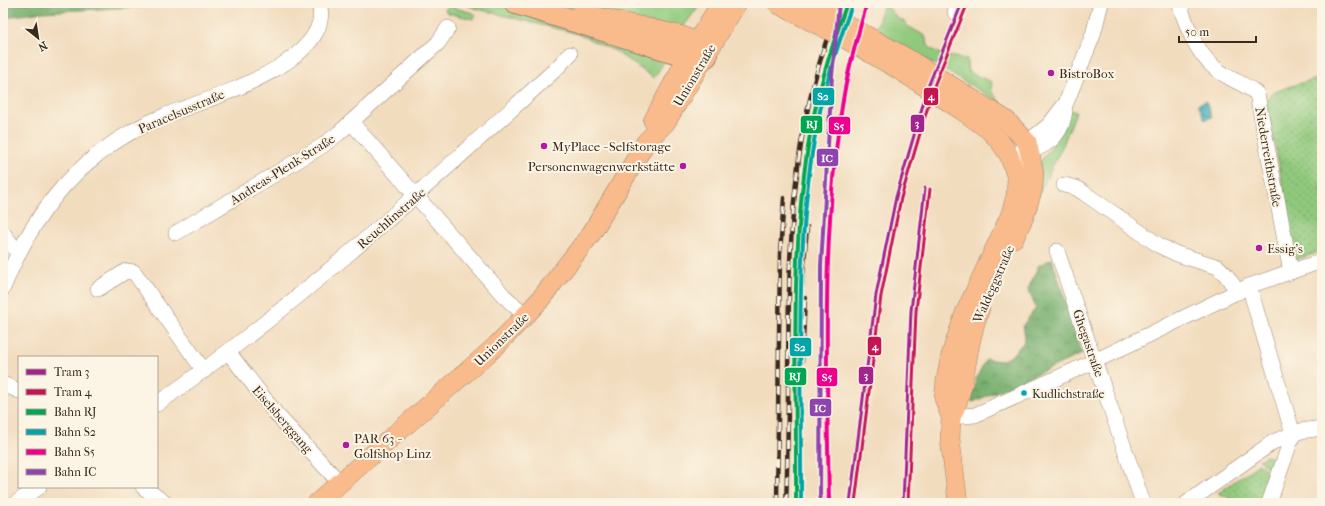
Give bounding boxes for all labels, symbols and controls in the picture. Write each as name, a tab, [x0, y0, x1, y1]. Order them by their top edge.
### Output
north arrow	[18, 18, 58, 58]
scale bar	[1179, 18, 1256, 44]
text: 50 m	[1185, 25, 1209, 39]
text: N	[35, 39, 50, 54]
street label: Unionstraße	[670, 41, 719, 109]
place label: BistroBox	[1059, 66, 1114, 81]
marker: BistroBox	[1046, 68, 1056, 78]
street label: Paracelsusstraße	[136, 86, 227, 136]
line badge: S2	[812, 87, 835, 106]
line badge: 4	[923, 87, 939, 106]
text: S2	[817, 90, 829, 103]
text: 4	[927, 90, 935, 103]
street label: Niederreithstraße	[1252, 106, 1285, 209]
line badge: 3	[910, 114, 925, 133]
line badge: RJ	[800, 115, 823, 134]
line badge: S5	[828, 116, 851, 135]
text: 3	[915, 117, 920, 130]
text: RJ	[806, 118, 818, 131]
text: S5	[834, 120, 844, 133]
street label: Andreas-Plenk-Straße	[226, 131, 338, 208]
place label: MyPlace - Selfstorage	[552, 139, 671, 154]
marker: MyPlace - Selfstorage	[539, 141, 549, 151]
line badge: IC	[816, 148, 839, 167]
text: IC	[821, 152, 833, 165]
place label: Personenwagenwerkstätte	[528, 159, 676, 174]
marker: Personenwagenwerkstätte	[678, 161, 688, 171]
street label: Reuchlinstraße	[354, 184, 429, 252]
place label: Essig's	[1267, 241, 1303, 256]
street label: Waldeggstraße	[969, 243, 1017, 326]
marker: Essig's	[1254, 243, 1264, 253]
street label: Ghegastraße	[1070, 307, 1107, 379]
street label: Unionstraße	[471, 309, 532, 369]
line badge: 4	[867, 336, 882, 356]
line badge: S2	[789, 337, 812, 357]
text: 4	[871, 340, 879, 353]
text: S2	[794, 341, 806, 354]
legend	[18, 356, 158, 488]
text: Tram 3	[54, 365, 89, 379]
line badge: 3	[858, 366, 874, 385]
line badge: RJ	[784, 367, 807, 386]
line badge: S5	[816, 367, 838, 387]
text: 3	[864, 369, 869, 382]
text: RJ	[789, 370, 801, 383]
text: S5	[822, 371, 832, 384]
street label: Eiselsberggang	[249, 383, 317, 457]
text: Tram 4	[54, 385, 92, 399]
place label: Kudlichstraße	[1032, 387, 1104, 401]
marker: Kudlichstraße	[1019, 388, 1029, 398]
line badge: IC	[809, 398, 832, 417]
text: IC	[814, 402, 826, 415]
text: Bahn RJ	[54, 405, 97, 419]
text: Bahn S2	[54, 425, 96, 439]
place label: PAR 63 - Golfshop Linz	[354, 431, 431, 461]
marker: PAR 63 - Golfshop Linz	[341, 440, 351, 450]
text: Bahn S5	[54, 445, 95, 459]
text: Bahn IC	[54, 465, 96, 479]

